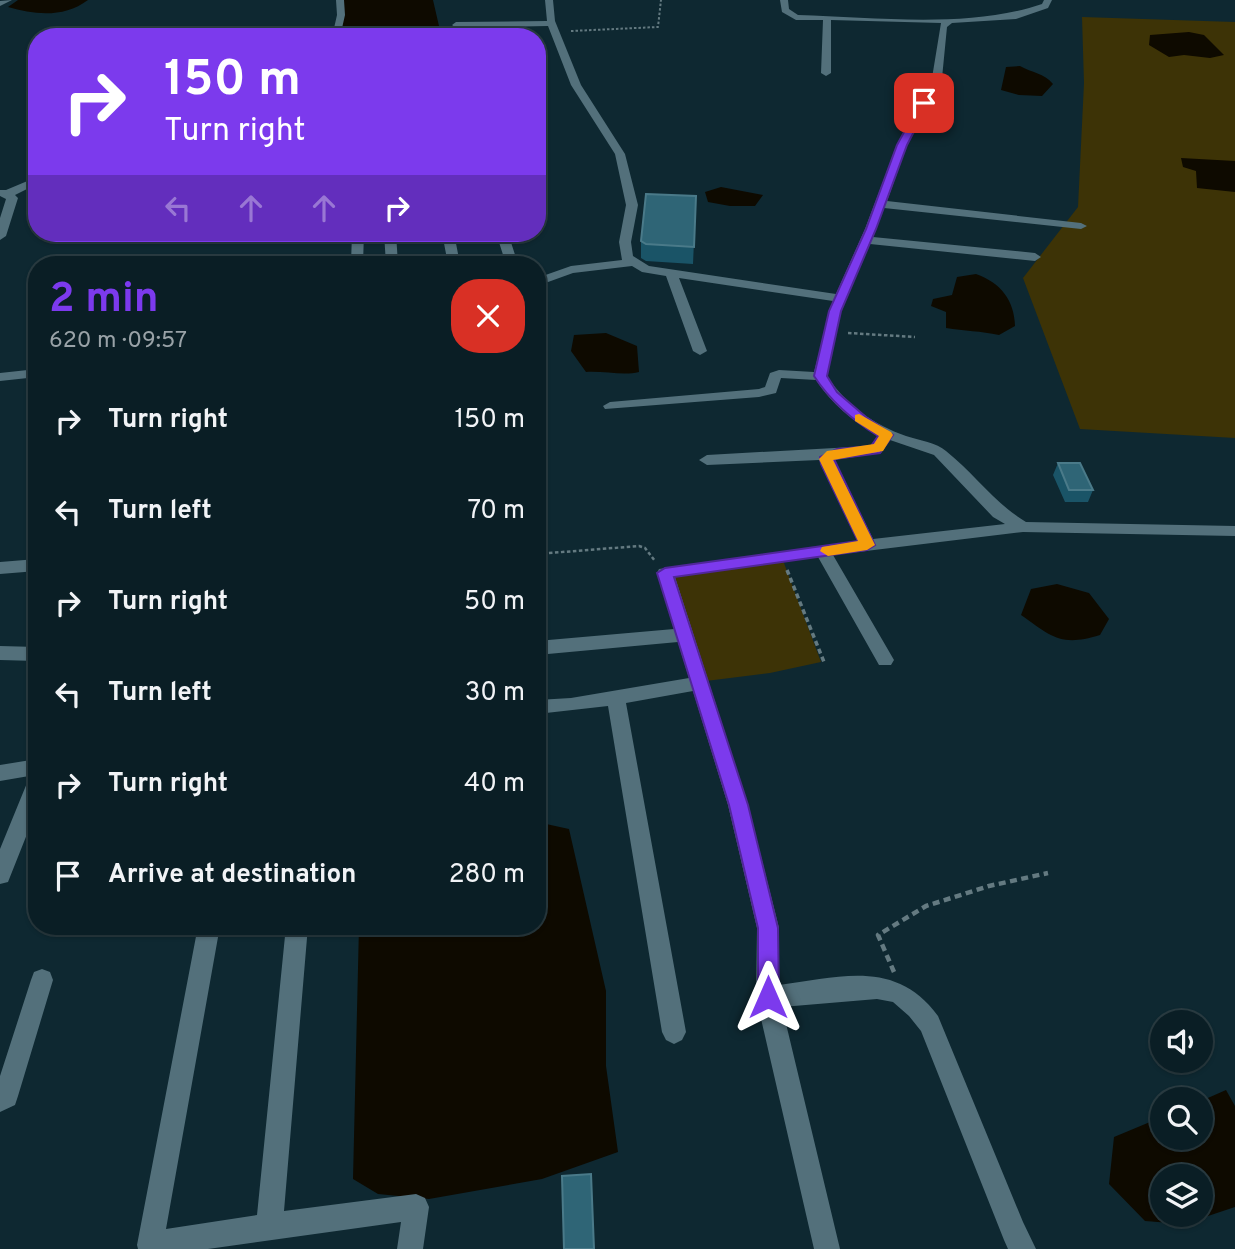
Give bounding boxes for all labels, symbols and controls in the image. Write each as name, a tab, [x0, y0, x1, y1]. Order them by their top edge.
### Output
text: 150 m	[164, 51, 301, 113]
icon: right	[49, 56, 140, 147]
pin	[894, 73, 954, 133]
icon: arrive	[905, 84, 943, 122]
text: Turn right	[164, 112, 306, 152]
icon: left	[159, 189, 197, 227]
icon: ahead	[232, 189, 270, 227]
icon: ahead	[305, 189, 343, 227]
icon: right	[378, 189, 416, 227]
text: 2 min	[49, 274, 159, 327]
button: close	[451, 279, 525, 353]
text: 620 m · 09:57	[49, 327, 187, 356]
icon: right	[49, 402, 87, 440]
text: Turn right	[108, 404, 228, 437]
text: 150 m	[454, 404, 525, 437]
icon: left	[49, 493, 87, 531]
text: Turn left	[108, 495, 212, 528]
text: 70 m	[467, 495, 525, 528]
icon: right	[49, 584, 87, 622]
text: Turn right	[108, 586, 228, 619]
text: 50 m	[464, 586, 525, 619]
icon: left	[49, 675, 87, 713]
text: Turn left	[108, 677, 212, 710]
text: 30 m	[465, 677, 525, 710]
icon: right	[49, 766, 87, 804]
text: Turn right	[108, 768, 228, 801]
text: 40 m	[464, 768, 525, 801]
icon: arrive	[49, 857, 87, 895]
text: Arrive at destination	[108, 859, 356, 892]
text: 280 m	[449, 859, 525, 892]
position arrow	[731, 960, 805, 1034]
map controls	[1150, 1010, 1213, 1227]
button: sound	[1150, 1010, 1213, 1073]
button: search	[1150, 1087, 1213, 1150]
button: layers	[1150, 1164, 1213, 1227]

